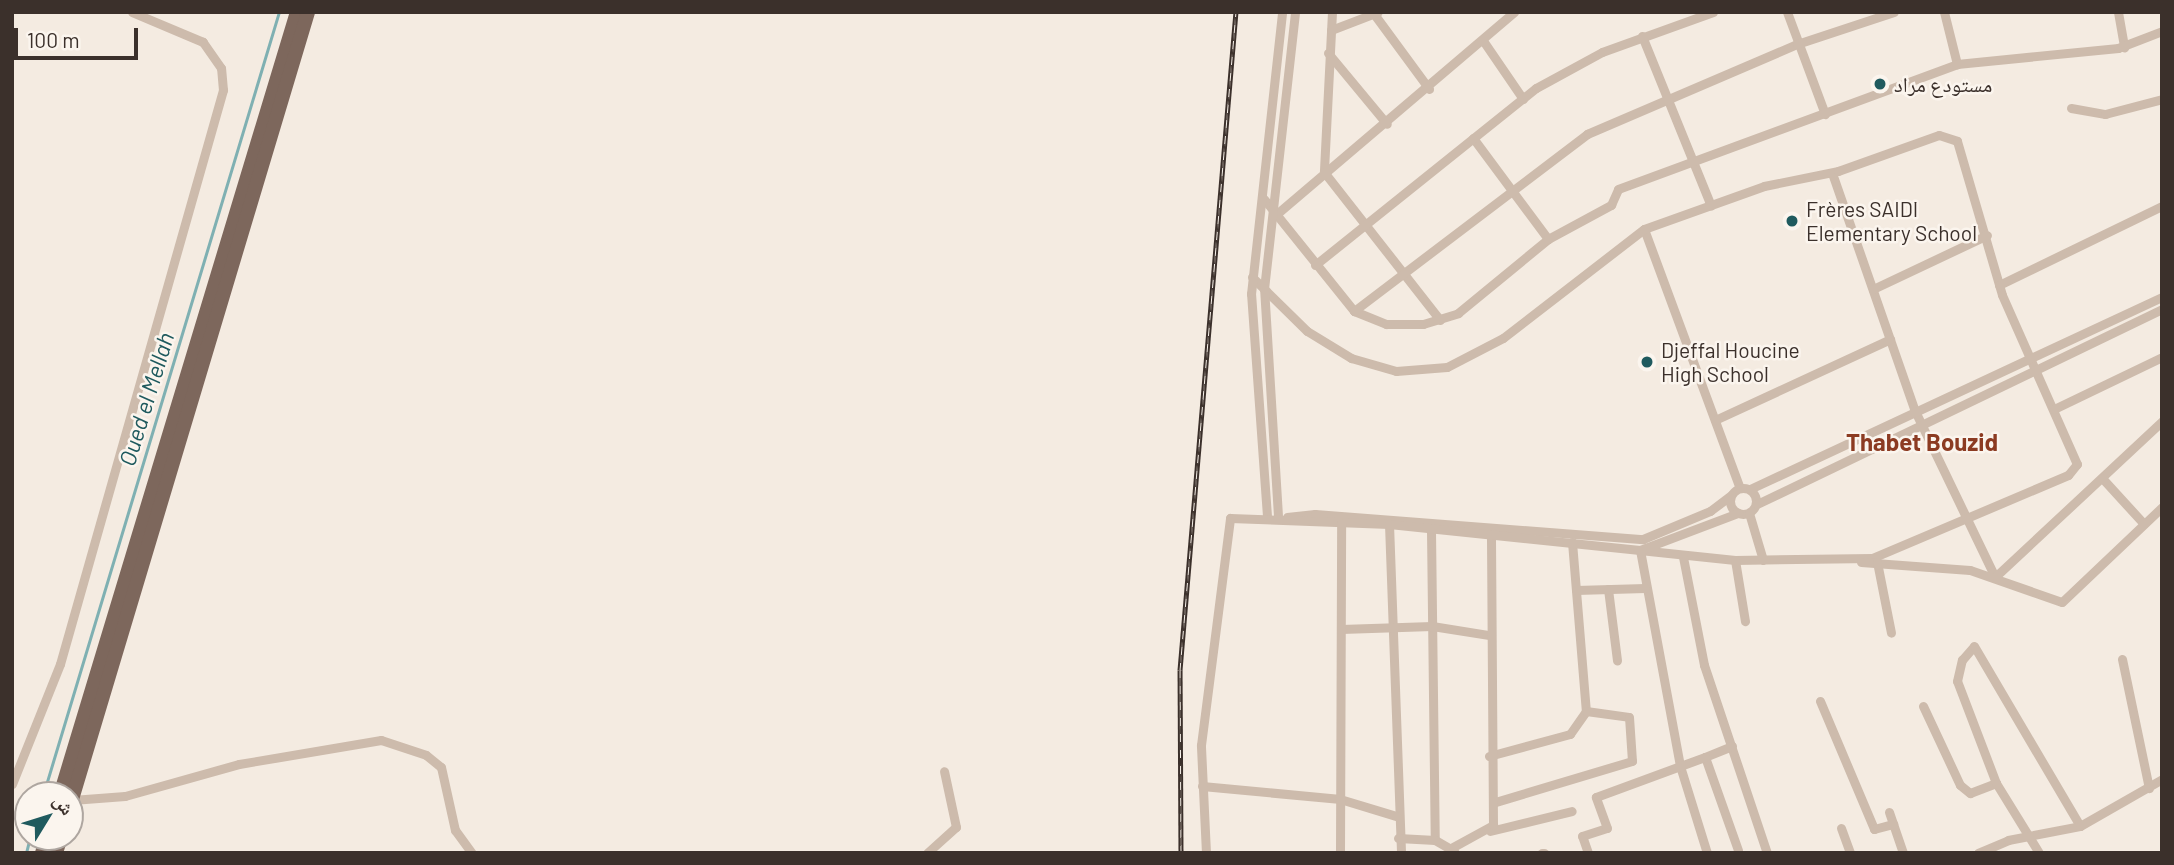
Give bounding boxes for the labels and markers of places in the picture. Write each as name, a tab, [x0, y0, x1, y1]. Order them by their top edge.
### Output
place label: مستودع مراد	[1894, 71, 1992, 97]
marker: مستودع مراد	[1872, 76, 1888, 92]
place label: Frères SAIDI Elementary School	[1806, 196, 1977, 246]
marker: Frères SAIDI Elementary School	[1784, 213, 1800, 229]
place label: Djeffal Houcine High School	[1661, 337, 1800, 387]
marker: Djeffal Houcine High School	[1639, 354, 1655, 370]

